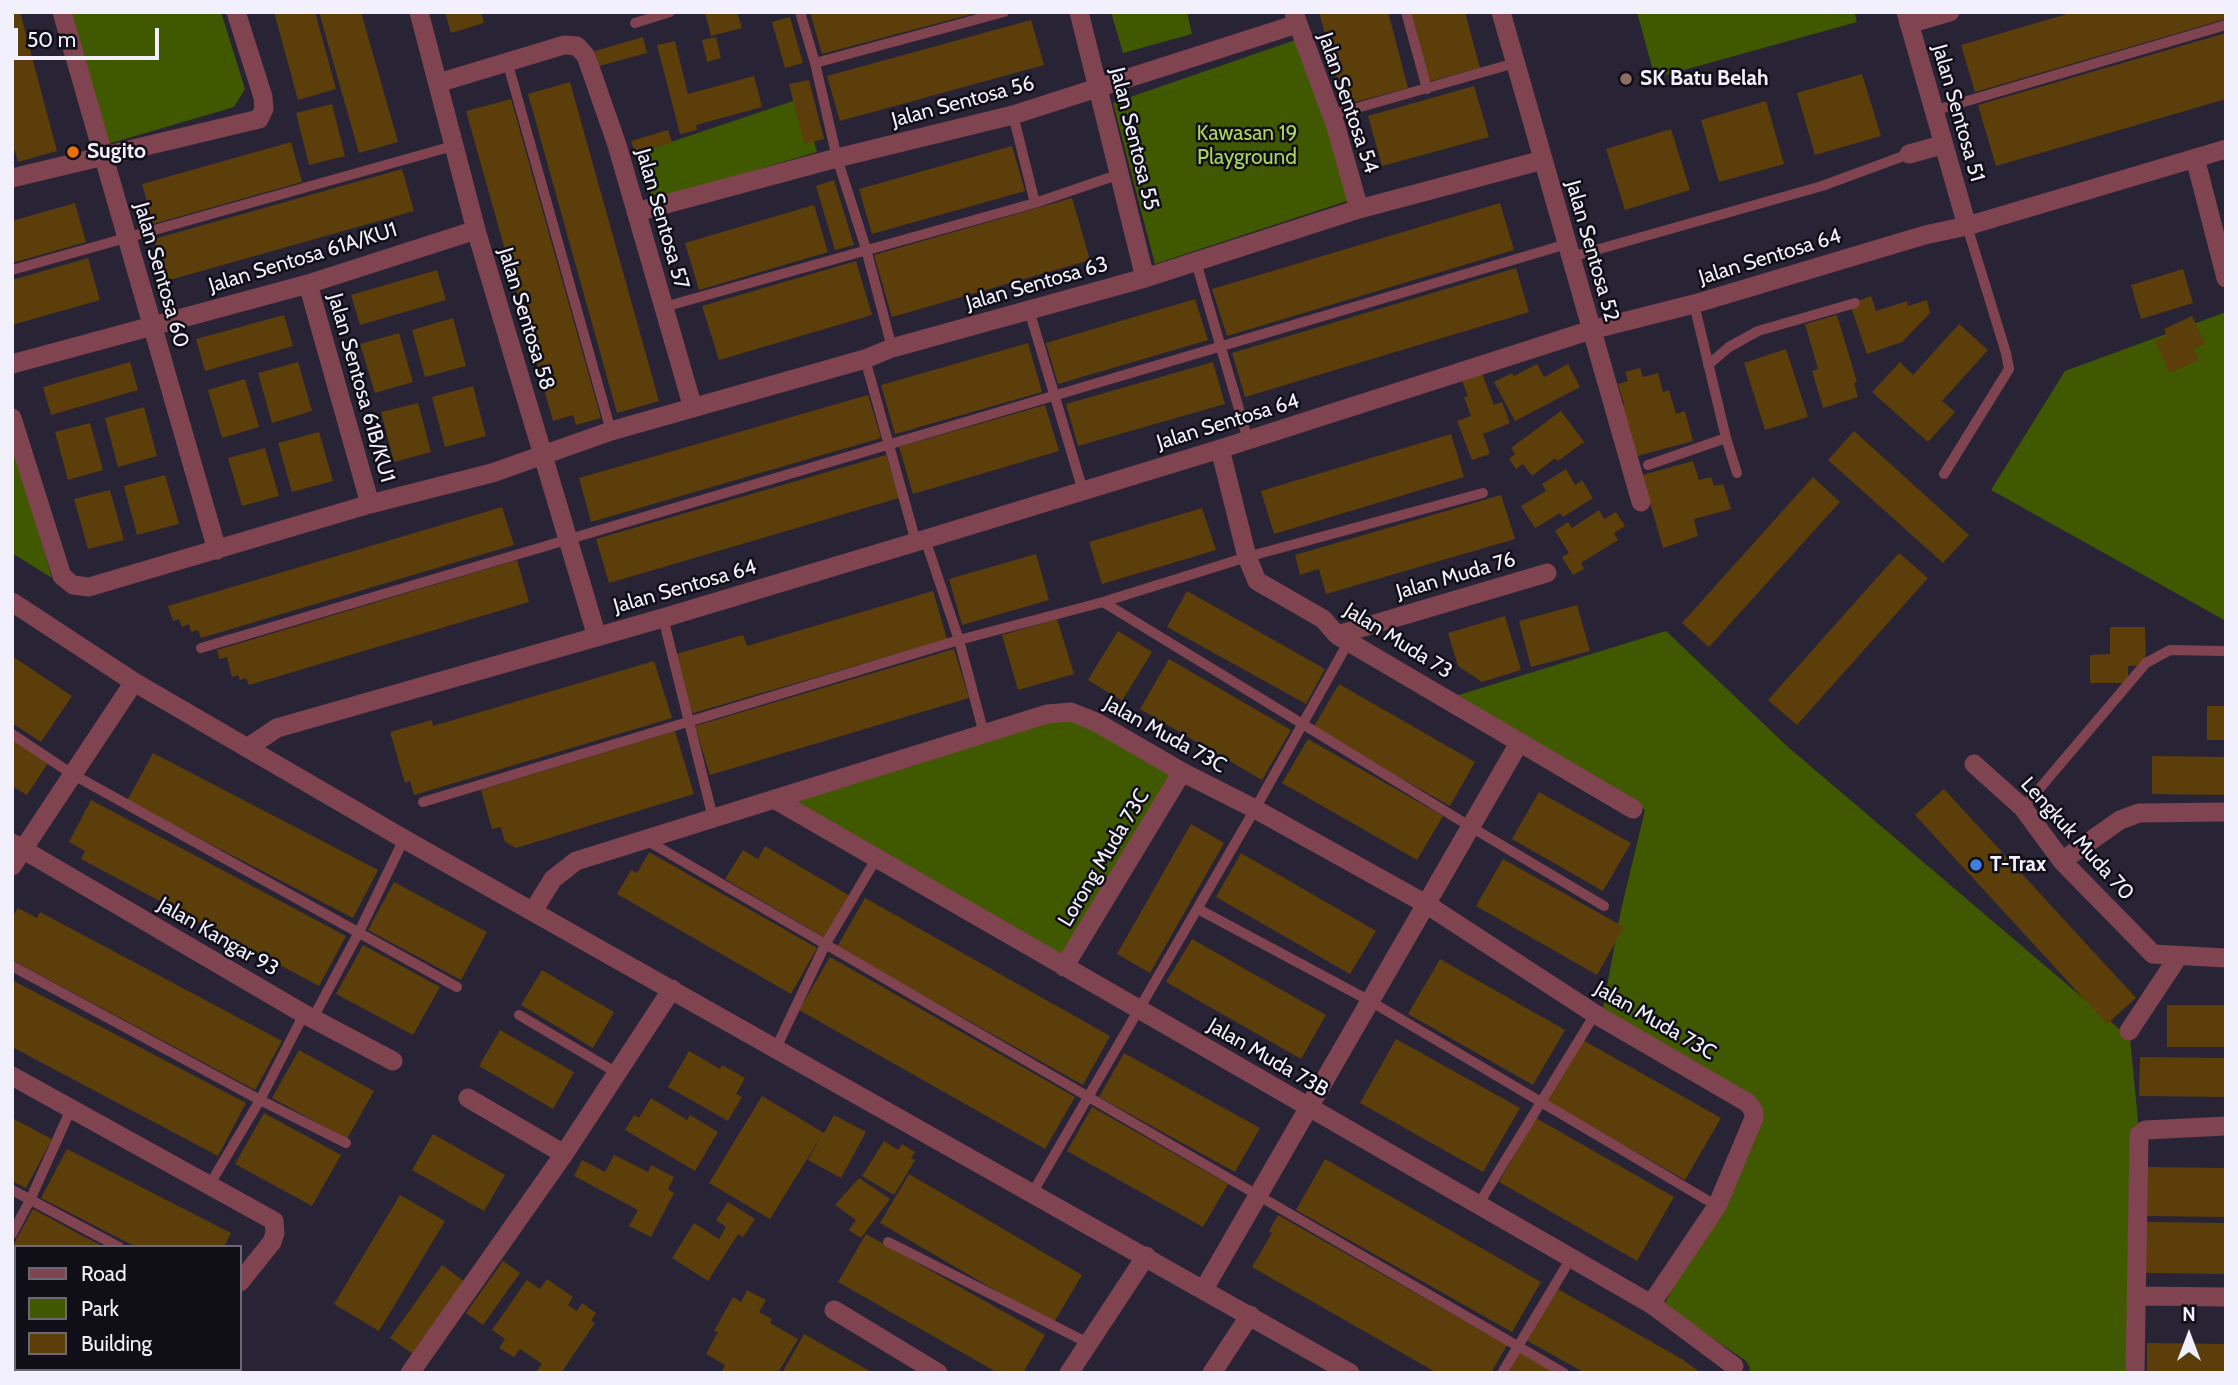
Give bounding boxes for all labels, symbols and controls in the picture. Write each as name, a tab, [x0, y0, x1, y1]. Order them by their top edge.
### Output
scale bar	[18, 14, 163, 58]
text: 50 m	[27, 27, 76, 52]
street label: Jalan Sentosa 54	[1312, 29, 1384, 177]
street label: Jalan Sentosa 51	[1926, 41, 1990, 185]
street label: Jalan Sentosa 55	[1104, 65, 1164, 213]
place label: SK Batu Belah	[1640, 66, 1769, 92]
street label: Jalan Sentosa 56	[889, 71, 1037, 133]
marker: SK Batu Belah	[1618, 71, 1634, 87]
park label: Kawasan 19 Playground	[1197, 121, 1297, 171]
place label: Sugito	[87, 139, 146, 165]
marker: Sugito	[65, 144, 81, 160]
street label: Jalan Sentosa 57	[630, 146, 694, 292]
street label: Jalan Sentosa 52	[1560, 177, 1624, 325]
street label: Jalan Sentosa 60	[128, 199, 194, 351]
street label: Jalan Sentosa 61A/KU1	[206, 217, 400, 299]
street label: Jalan Sentosa 64	[1696, 223, 1844, 291]
street label: Jalan Sentosa 58	[492, 245, 560, 393]
street label: Jalan Sentosa 63	[963, 252, 1111, 316]
street label: Jalan Sentosa 61B/KU1	[322, 291, 400, 485]
street label: Jalan Sentosa 64	[1154, 388, 1302, 456]
street label: Jalan Muda 76	[1393, 547, 1519, 605]
street label: Jalan Sentosa 64	[611, 555, 759, 619]
street label: Jalan Muda 73	[1339, 598, 1457, 684]
street label: Jalan Muda 73C	[1099, 691, 1231, 779]
street label: Lengkuk Muda 70	[2015, 772, 2139, 906]
street label: Lorong Muda 73C	[1053, 785, 1155, 931]
place label: T-Trax	[1990, 852, 2046, 878]
marker: T-Trax	[1968, 857, 1984, 873]
street label: Jalan Kangar 93	[153, 892, 283, 982]
street label: Jalan Muda 73C	[1590, 976, 1720, 1066]
street label: Jalan Muda 73B	[1203, 1013, 1333, 1103]
legend	[14, 1245, 242, 1371]
text: Road	[81, 1261, 127, 1286]
text: Park	[81, 1296, 119, 1321]
north arrow	[2154, 1301, 2224, 1371]
text: N	[2182, 1303, 2196, 1326]
text: Building	[81, 1331, 152, 1356]

